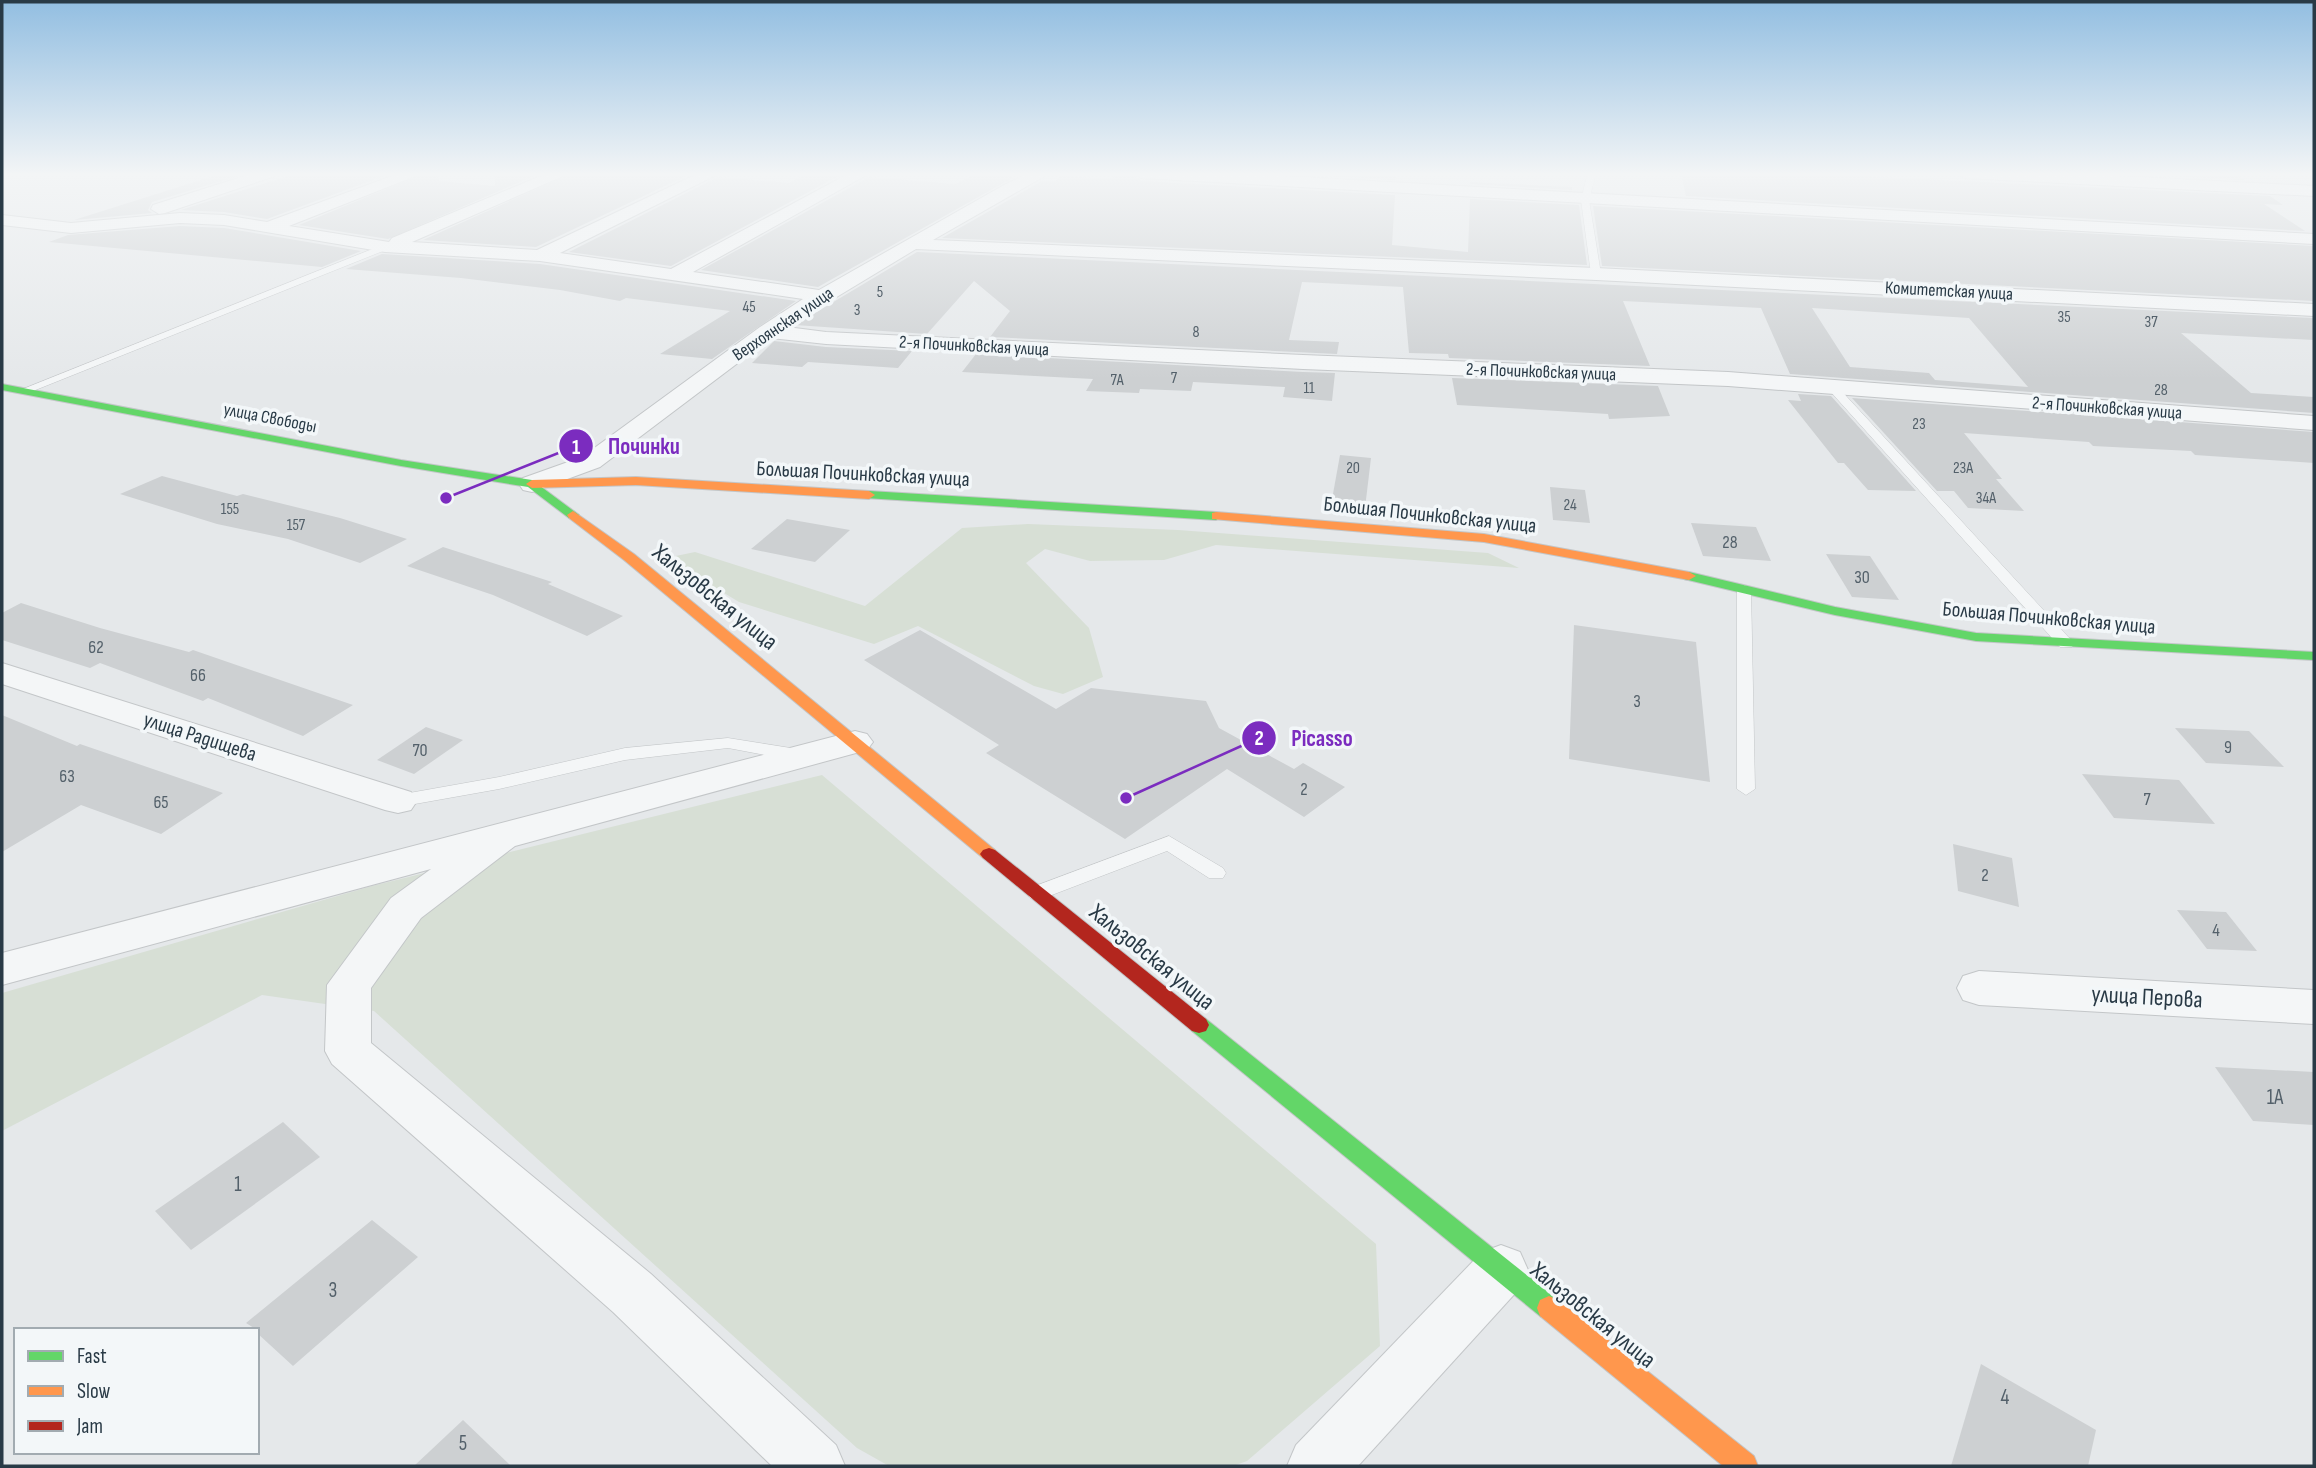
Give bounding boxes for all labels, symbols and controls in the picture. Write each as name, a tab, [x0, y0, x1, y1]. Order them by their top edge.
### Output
street label: Комитетская улица	[1885, 277, 2013, 305]
street label: Верхоянская улица	[729, 283, 837, 365]
house number: 5	[877, 283, 883, 302]
house number: 45	[742, 298, 756, 317]
house number: 3	[854, 301, 860, 320]
house number: 35	[2057, 308, 2071, 327]
house number: 37	[2144, 313, 2158, 332]
house number: 8	[1192, 323, 1200, 342]
street label: 2-я Починковская улица	[898, 332, 1050, 360]
street label: 2-я Починковская улица	[1466, 359, 1617, 385]
house number: 7	[1171, 369, 1178, 388]
house number: 7А	[1111, 371, 1124, 390]
house number: 11	[1303, 379, 1315, 398]
house number: 28	[2154, 381, 2168, 400]
street label: 2-я Починковская улица	[2031, 392, 2183, 424]
street label: улица Свободы	[222, 399, 318, 437]
house number: 23	[1912, 415, 1926, 434]
callout: Починки	[559, 424, 694, 468]
text: Починки	[608, 433, 680, 461]
text: 1	[572, 435, 580, 460]
street label: Большая Починковская улица	[756, 456, 970, 492]
house number: 20	[1346, 459, 1360, 478]
house number: 23А	[1953, 459, 1973, 478]
house number: 34А	[1976, 489, 1996, 508]
street label: Большая Починковская улица	[1322, 491, 1538, 539]
house number: 24	[1563, 496, 1577, 515]
house number: 155	[221, 500, 239, 519]
house number: 157	[287, 516, 306, 535]
house number: 28	[1722, 532, 1738, 553]
street label: Хальзовская улица	[646, 537, 784, 656]
house number: 30	[1854, 567, 1870, 588]
street label: Большая Починковская улица	[1942, 596, 2156, 640]
house number: 62	[88, 637, 104, 658]
house number: 66	[190, 665, 206, 686]
house number: 3	[1633, 691, 1641, 712]
street label: улица Радищева	[140, 707, 260, 767]
callout: Picasso	[1242, 716, 1366, 760]
text: Picasso	[1291, 725, 1353, 753]
text: 2	[1254, 726, 1264, 751]
house number: 9	[2224, 737, 2232, 758]
house number: 70	[412, 740, 428, 761]
house number: 63	[59, 766, 75, 787]
house number: 2	[1300, 779, 1308, 800]
house number: 7	[2143, 789, 2151, 810]
house number: 65	[153, 792, 169, 813]
house number: 2	[1981, 865, 1989, 886]
street label: Хальзовская улица	[1083, 897, 1221, 1016]
house number: 4	[2212, 920, 2220, 941]
street label: улица Перова	[2091, 980, 2203, 1014]
house number: 1А	[2267, 1085, 2284, 1110]
house number: 1	[234, 1172, 242, 1197]
street label: Хальзовская улица	[1524, 1255, 1662, 1374]
house number: 3	[329, 1278, 337, 1303]
legend	[14, 1328, 259, 1454]
text: Fast	[77, 1344, 107, 1369]
text: Slow	[77, 1379, 111, 1404]
house number: 4	[2001, 1385, 2010, 1410]
text: Jam	[76, 1414, 103, 1439]
house number: 5	[459, 1431, 467, 1456]

